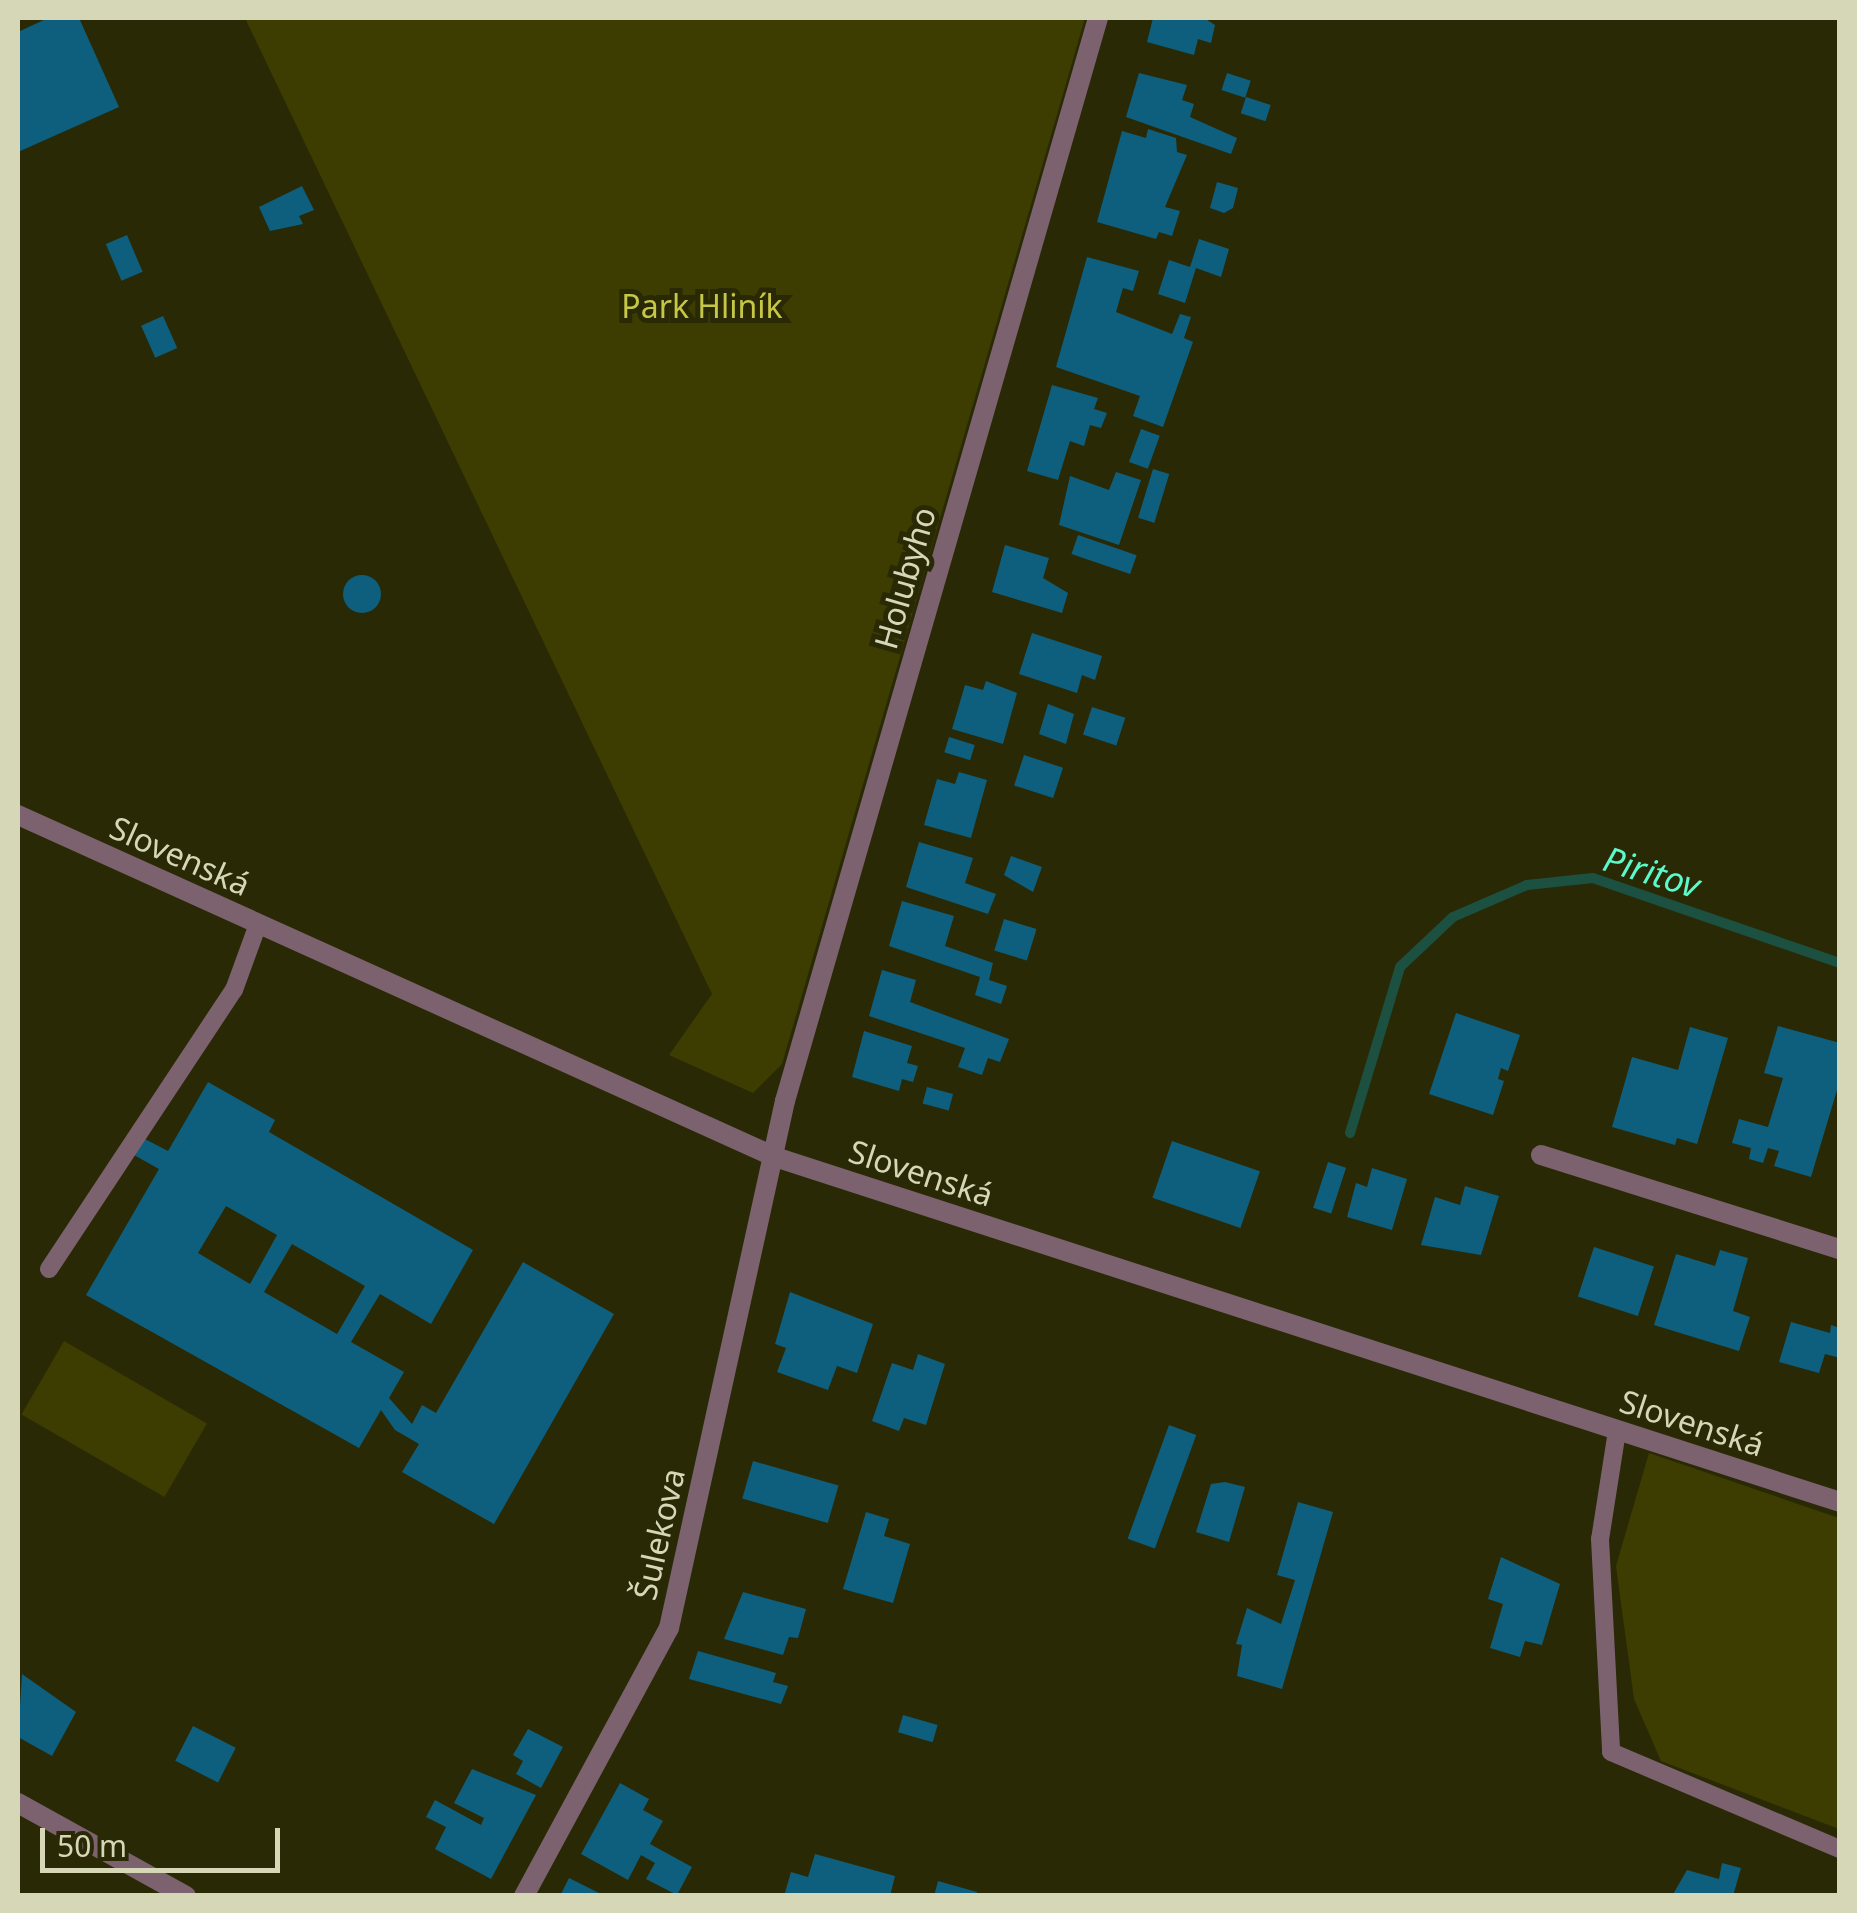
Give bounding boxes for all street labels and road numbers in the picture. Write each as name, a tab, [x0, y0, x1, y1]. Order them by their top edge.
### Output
street label: Holubyho	[866, 503, 944, 653]
street label: Slovenská	[104, 808, 256, 904]
street label: Slovenská	[844, 1132, 998, 1214]
street label: Slovenská	[1615, 1382, 1769, 1464]
street label: Šulekova	[625, 1465, 693, 1603]

